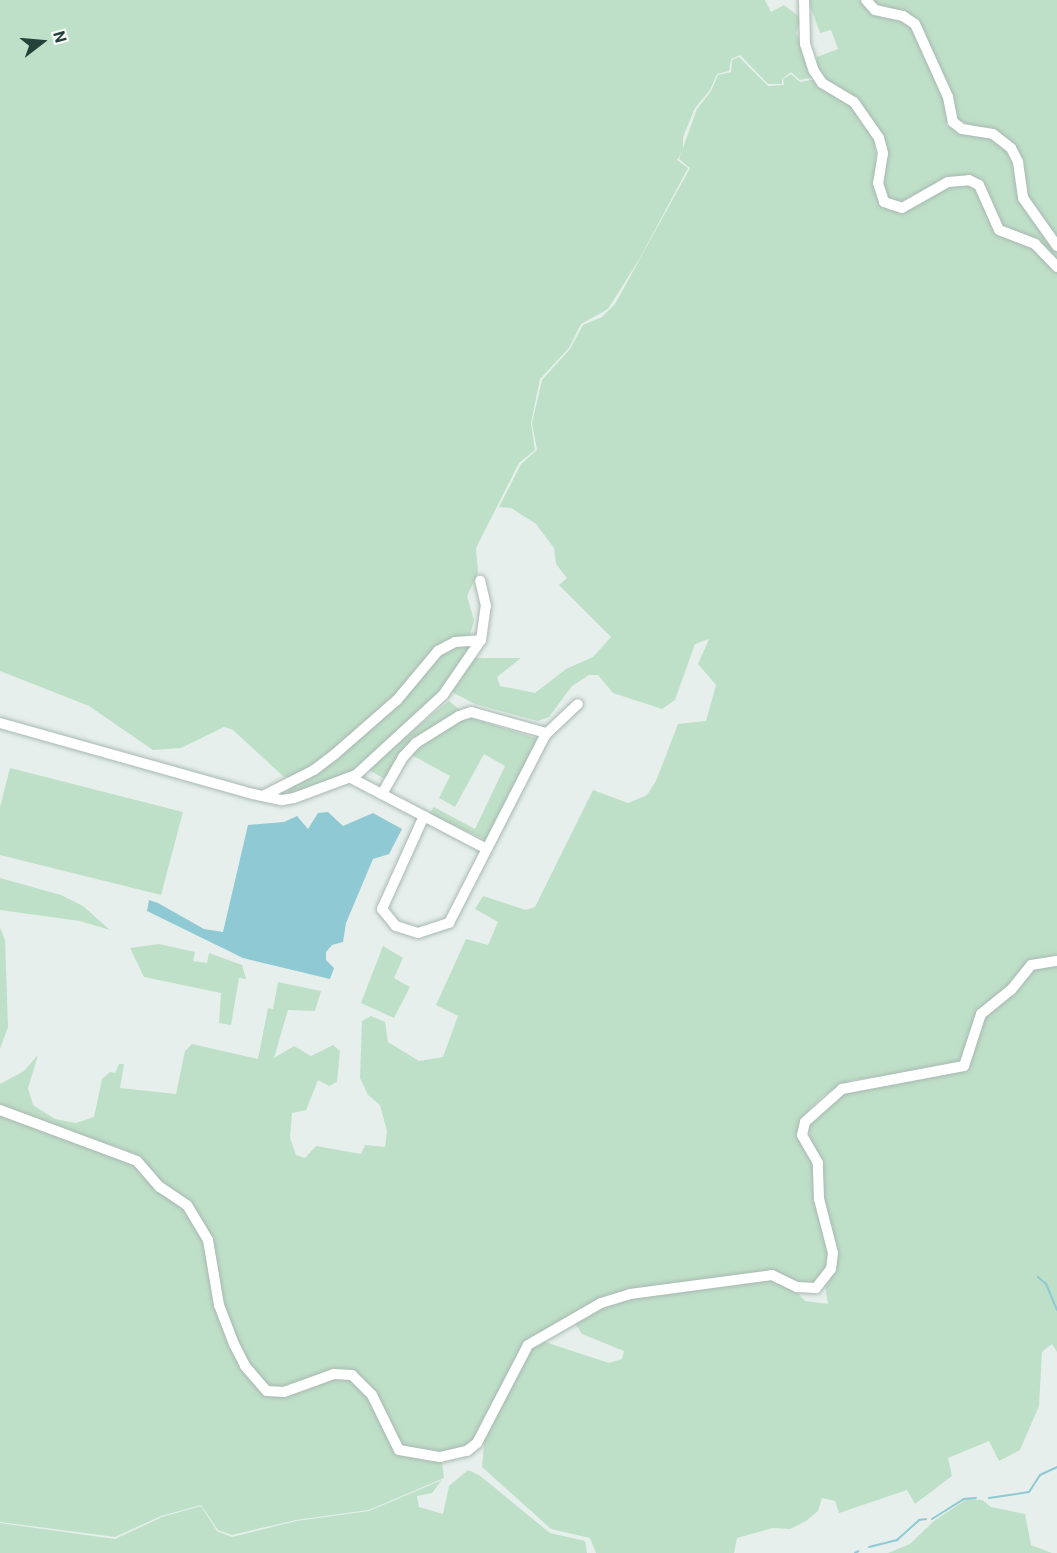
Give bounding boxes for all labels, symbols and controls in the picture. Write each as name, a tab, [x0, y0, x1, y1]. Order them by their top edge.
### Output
north arrow	[12, 12, 72, 72]
text: N	[49, 29, 70, 45]

